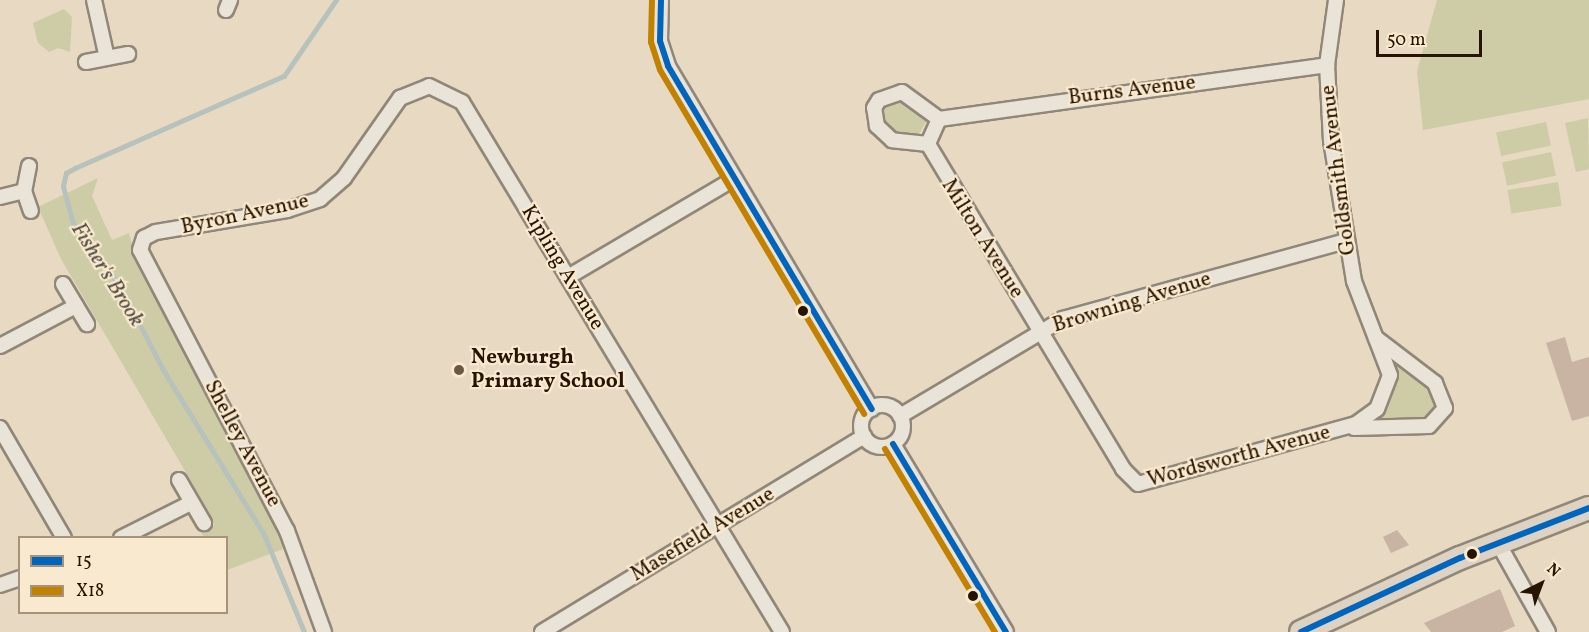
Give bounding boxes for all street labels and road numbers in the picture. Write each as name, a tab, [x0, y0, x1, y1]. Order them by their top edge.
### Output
street label: Burns Avenue	[1067, 71, 1197, 111]
street label: Goldsmith Avenue	[1316, 84, 1362, 256]
street label: Milton Avenue	[935, 175, 1029, 303]
street label: Byron Avenue	[179, 189, 311, 241]
street label: Kipling Avenue	[515, 201, 609, 335]
street label: Browning Avenue	[1050, 267, 1214, 339]
street label: Shelley Avenue	[198, 376, 286, 512]
street label: Wordsworth Avenue	[1145, 420, 1333, 494]
street label: Masefield Avenue	[627, 482, 779, 588]

